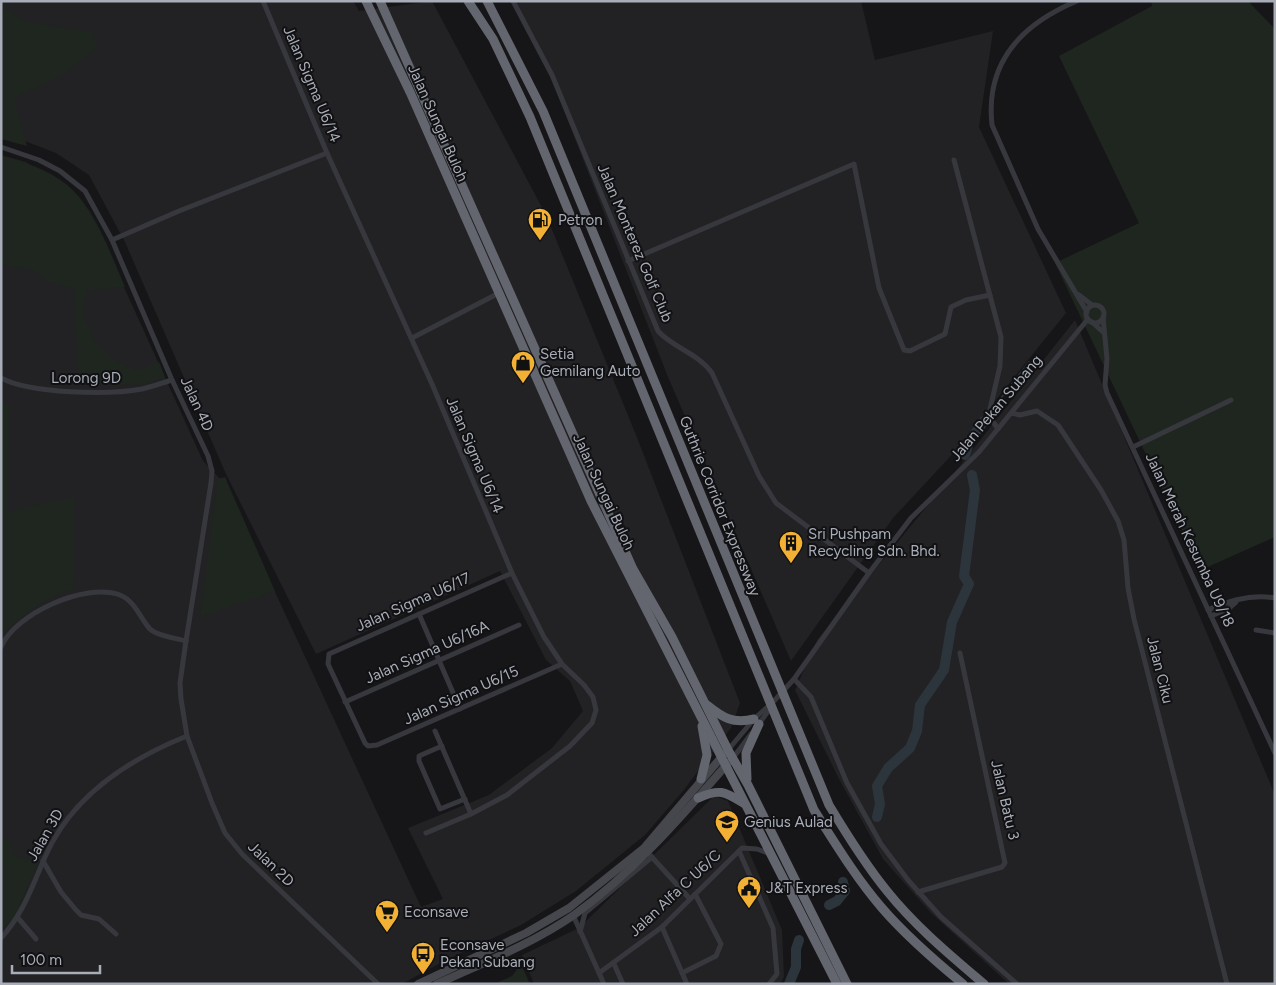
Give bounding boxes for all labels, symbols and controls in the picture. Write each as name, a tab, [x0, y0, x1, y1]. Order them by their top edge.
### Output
street label: Jalan Sigma U6/14	[279, 23, 345, 145]
street label: Jalan Sungai Buloh	[404, 62, 472, 184]
street label: Jalan Monterez Golf Club	[593, 161, 677, 325]
fuel station icon: Petron	[527, 207, 553, 241]
place label: Petron	[558, 211, 603, 229]
place label: Setia Gemilang Auto	[540, 345, 641, 380]
shop icon: Setia Gemilang Auto	[510, 350, 536, 384]
street label: Jalan Pekan Subang	[946, 351, 1046, 465]
street label: Lorong 9D	[51, 369, 121, 387]
street label: Jalan 4D	[177, 374, 217, 434]
street label: Jalan Sigma U6/14	[442, 394, 508, 516]
street label: Guthrie Corridor Expressway	[676, 413, 764, 599]
street label: Jalan Sungai Buloh	[569, 431, 639, 553]
street label: Jalan Merah Kesumba U9/18	[1142, 450, 1238, 630]
place label: Sri Pushpam Recycling Sdn. Bhd.	[808, 525, 940, 560]
building icon: Sri Pushpam Recycling Sdn. Bhd.	[778, 530, 804, 564]
street label: Jalan Sigma U6/17	[353, 569, 473, 635]
street label: Jalan Sigma U6/16A	[362, 617, 492, 687]
street label: Jalan Ciku	[1143, 635, 1177, 705]
street label: Jalan Sigma U6/15	[401, 662, 521, 728]
street label: Jalan Batu 3	[987, 758, 1023, 842]
street label: Jalan 3D	[23, 806, 67, 864]
school or university icon: Genius Aulad	[714, 809, 740, 843]
place label: Genius Aulad	[744, 813, 833, 831]
street label: Jalan 2D	[244, 838, 298, 890]
street label: Jalan Alfa C U6/C	[625, 846, 725, 940]
public building icon: J&T Express	[736, 875, 762, 909]
place label: J&T Express	[766, 879, 847, 897]
supermarket icon: Econsave	[374, 899, 400, 933]
place label: Econsave	[404, 903, 468, 921]
place label: Econsave Pekan Subang	[440, 936, 535, 971]
bus stop icon: Econsave Pekan Subang	[410, 941, 436, 975]
scale bar	[12, 942, 100, 974]
text: 100 m	[20, 951, 62, 969]

